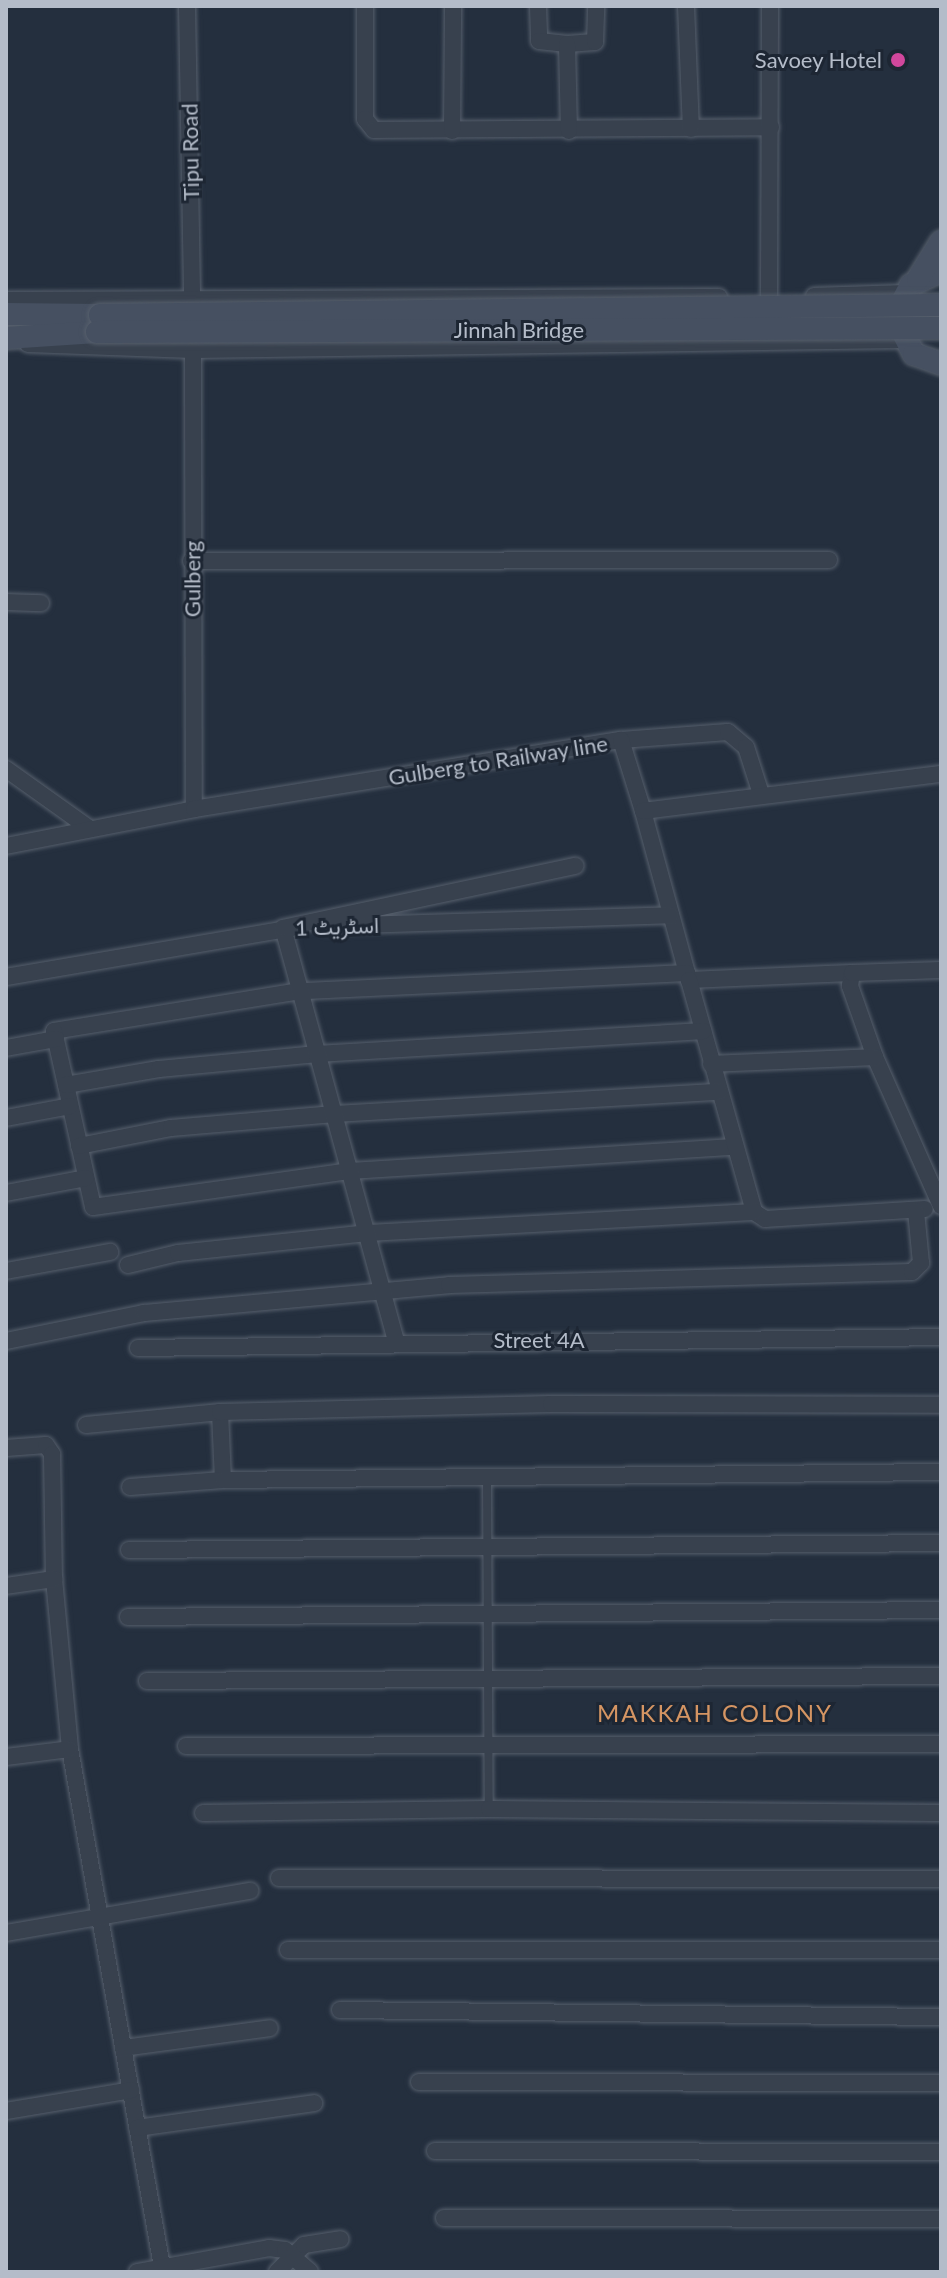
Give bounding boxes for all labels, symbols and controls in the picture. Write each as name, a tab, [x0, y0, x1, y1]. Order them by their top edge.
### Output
place label: Savoey Hotel	[754, 47, 882, 73]
marker: Savoey Hotel	[889, 51, 907, 69]
street label: Tipu Road	[176, 103, 204, 201]
street label: Jinnah Bridge	[454, 317, 584, 343]
street label: Gulberg	[179, 541, 205, 617]
street label: Gulberg to Railway line	[386, 730, 610, 790]
street label: اسٹریٹ 1	[295, 911, 379, 941]
street label: Street 4A	[493, 1327, 585, 1353]
district label: MAKKAH COLONY	[597, 1699, 833, 1727]

